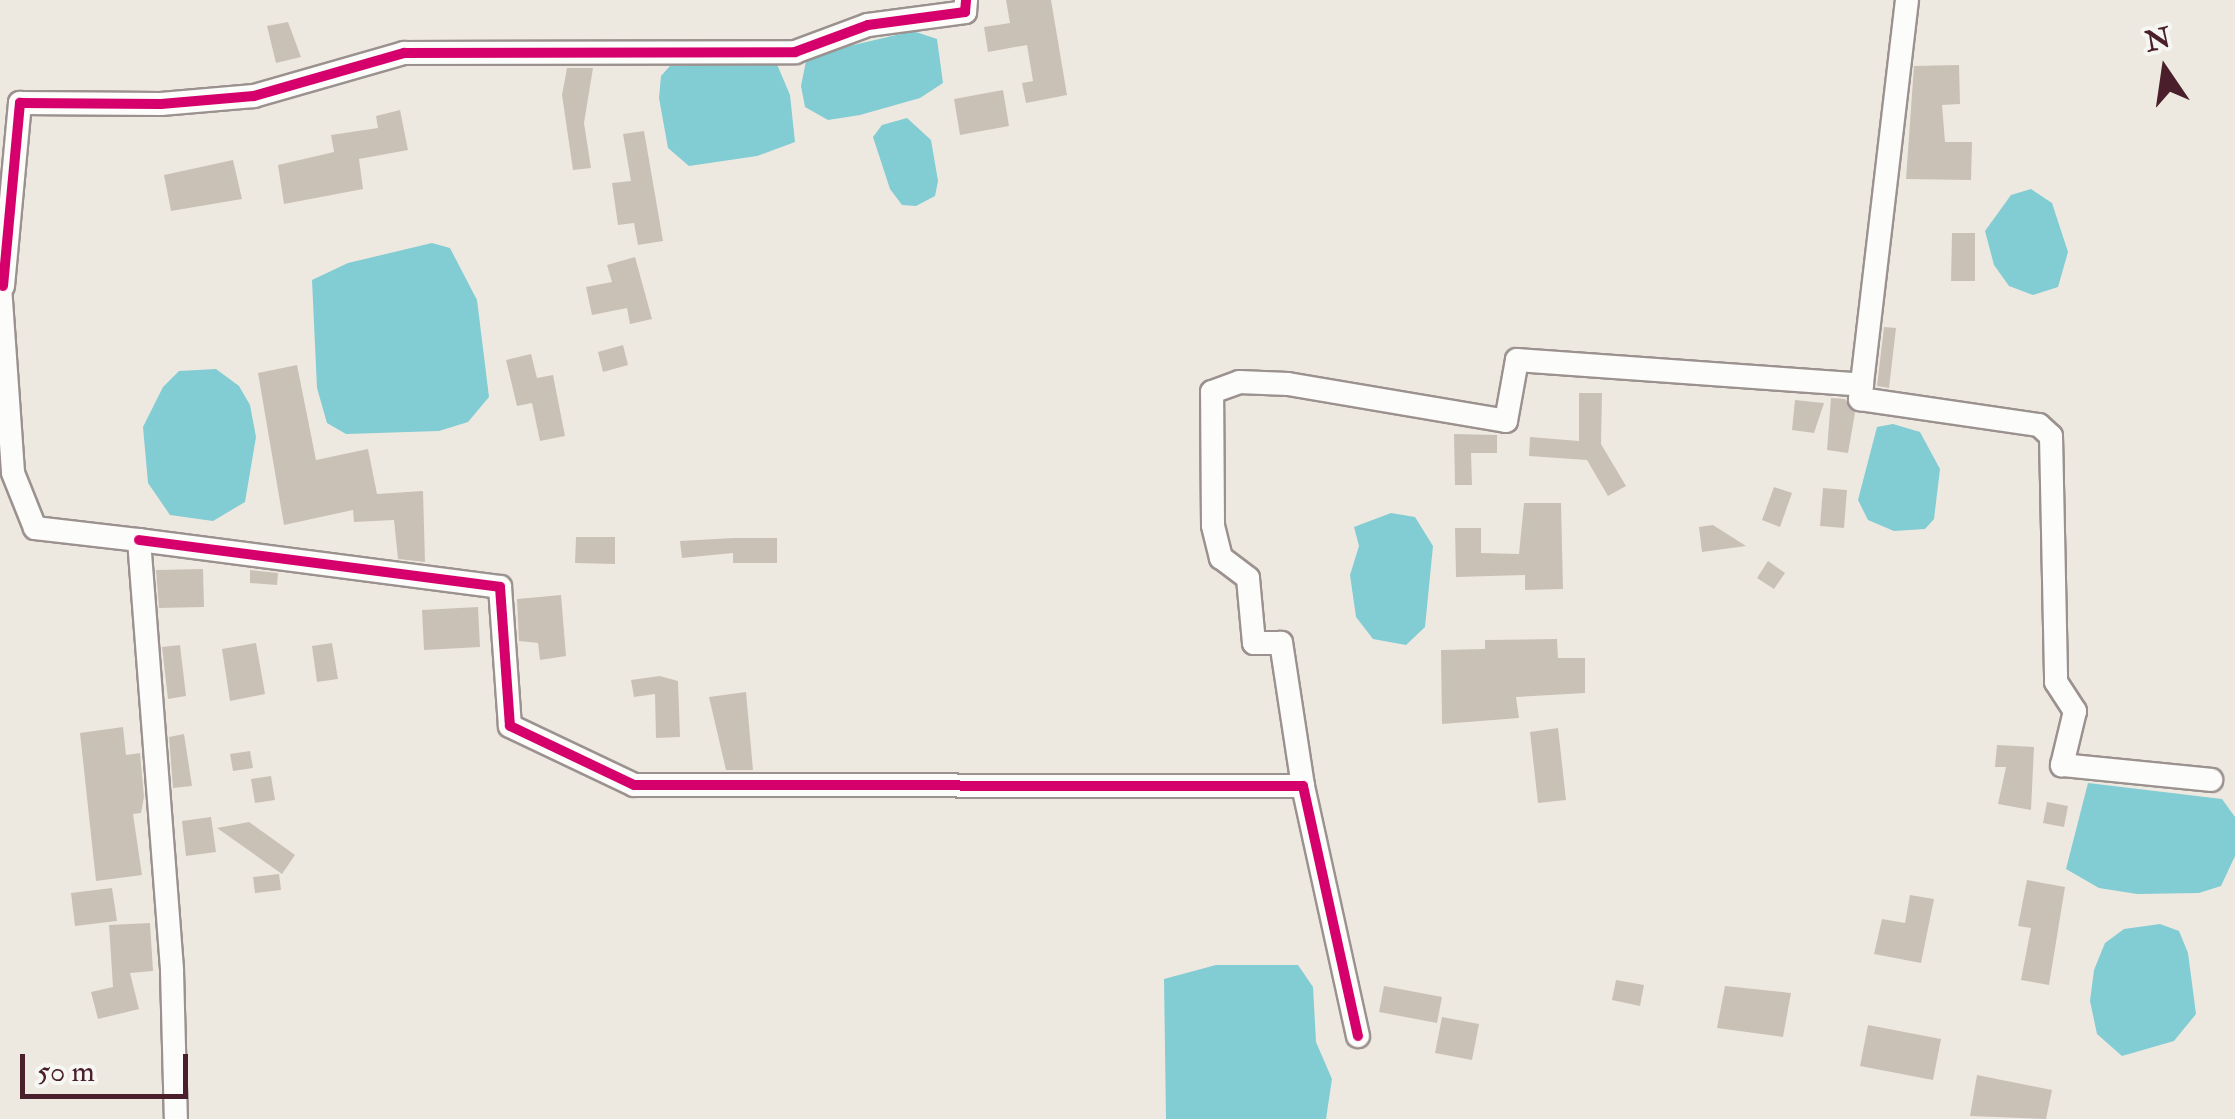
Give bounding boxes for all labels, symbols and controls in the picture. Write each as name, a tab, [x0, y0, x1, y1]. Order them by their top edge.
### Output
north arrow	[2115, 20, 2215, 120]
text: N	[2142, 20, 2174, 60]
scale bar	[25, 1034, 192, 1096]
text: 50 m	[37, 1053, 95, 1090]

